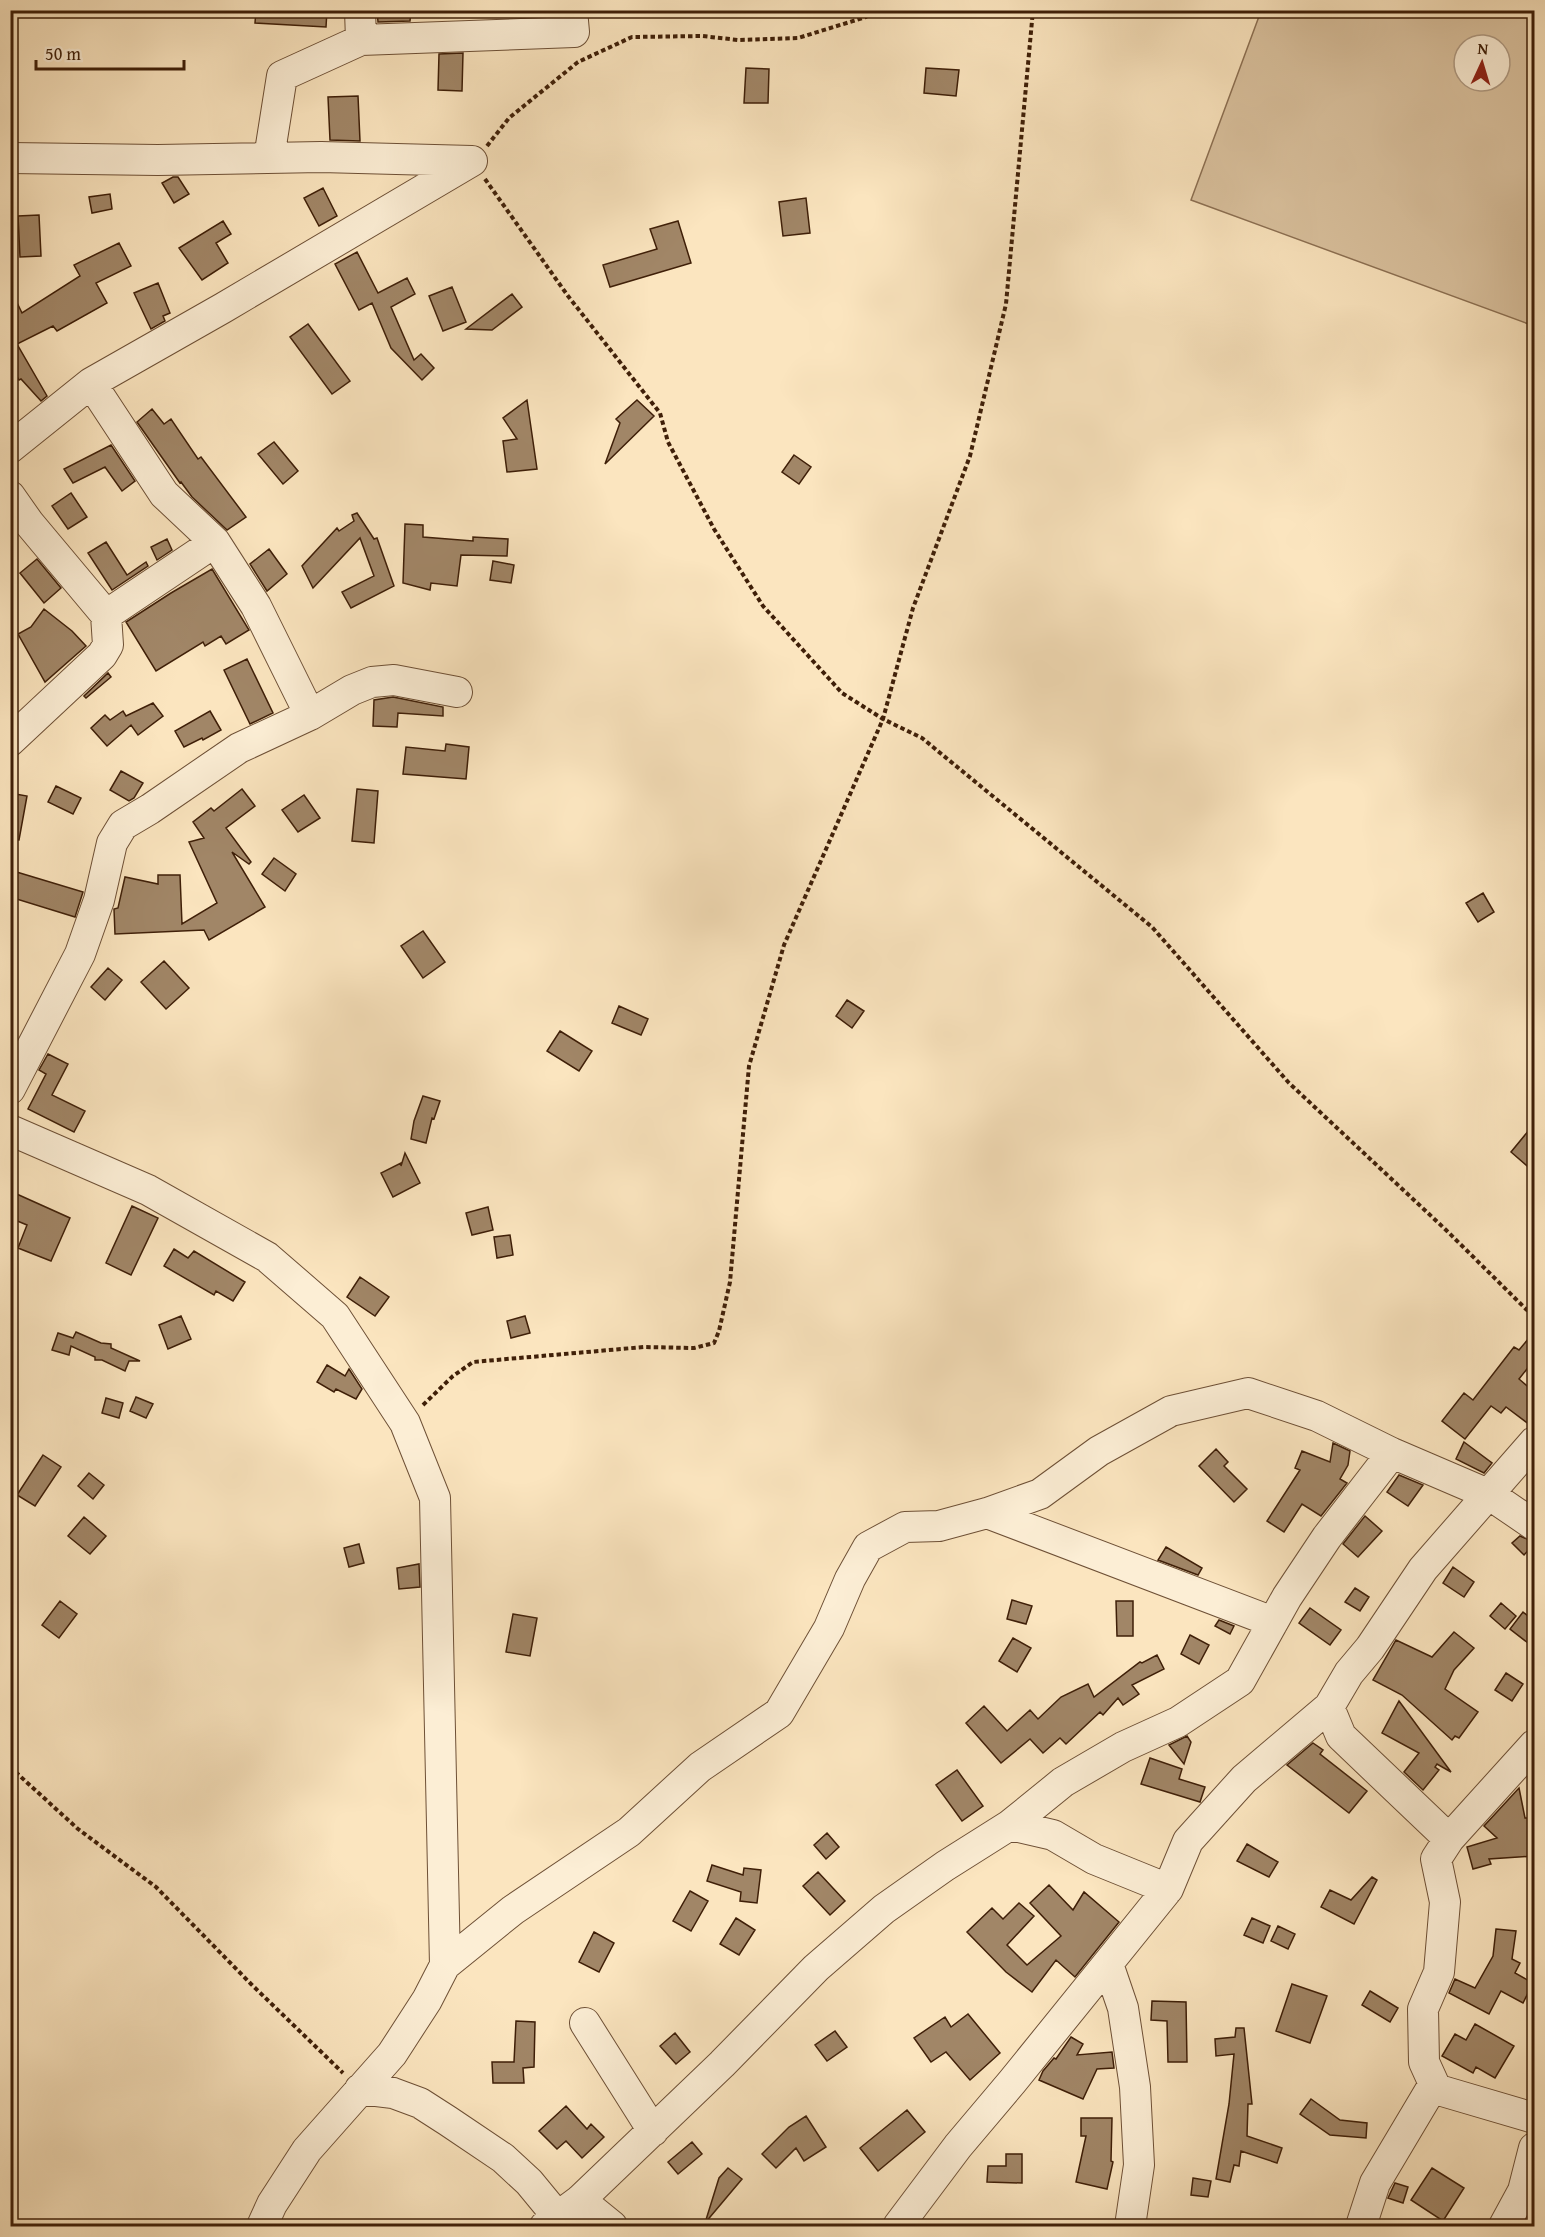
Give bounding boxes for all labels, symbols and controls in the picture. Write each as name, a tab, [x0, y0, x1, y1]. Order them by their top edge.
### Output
scale bar	[36, 33, 184, 71]
north arrow	[1452, 33, 1512, 93]
text: N	[1477, 36, 1490, 60]
text: 50 m	[45, 40, 81, 67]

